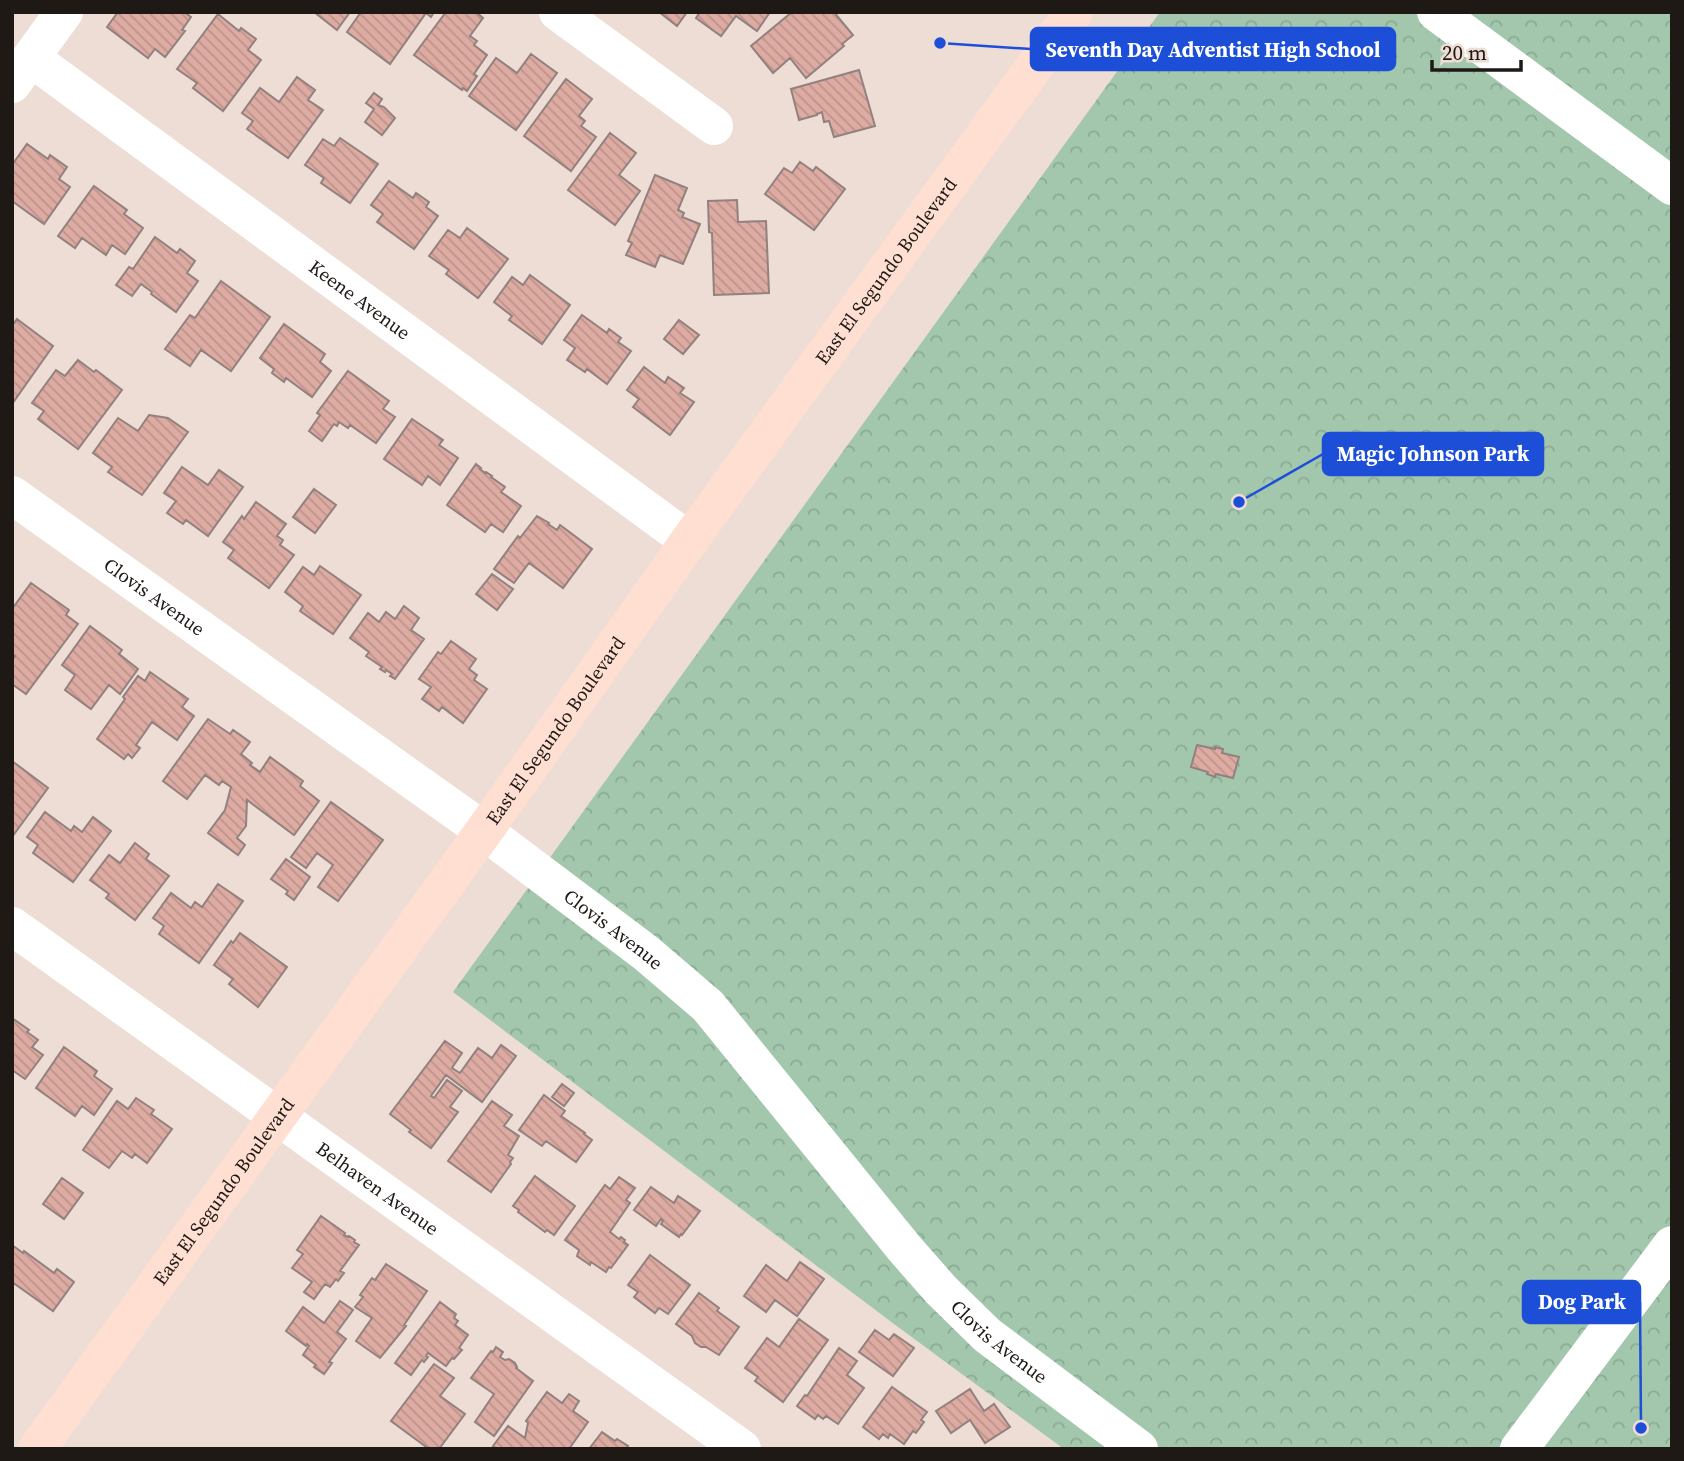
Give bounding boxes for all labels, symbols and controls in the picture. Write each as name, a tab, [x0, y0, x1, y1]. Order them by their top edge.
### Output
callout: Seventh Day Adventist High School	[1031, 28, 1395, 70]
scale bar	[1432, 28, 1521, 72]
text: Seventh Day Adventist High School	[1045, 35, 1381, 64]
text: 20 m	[1442, 38, 1487, 67]
street label: East El Segundo Boulevard	[809, 172, 962, 369]
street label: Keene Avenue	[304, 254, 416, 345]
callout: Magic Johnson Park	[1323, 433, 1543, 475]
text: Magic Johnson Park	[1337, 439, 1530, 468]
street label: Clovis Avenue	[99, 552, 210, 641]
street label: East El Segundo Boulevard	[480, 631, 631, 830]
street label: Clovis Avenue	[559, 883, 669, 975]
street label: East El Segundo Boulevard	[147, 1092, 300, 1290]
street label: Belhaven Avenue	[311, 1135, 444, 1241]
callout: Dog Park	[1523, 1281, 1640, 1323]
text: Dog Park	[1538, 1287, 1626, 1316]
street label: Clovis Avenue	[945, 1294, 1053, 1389]

